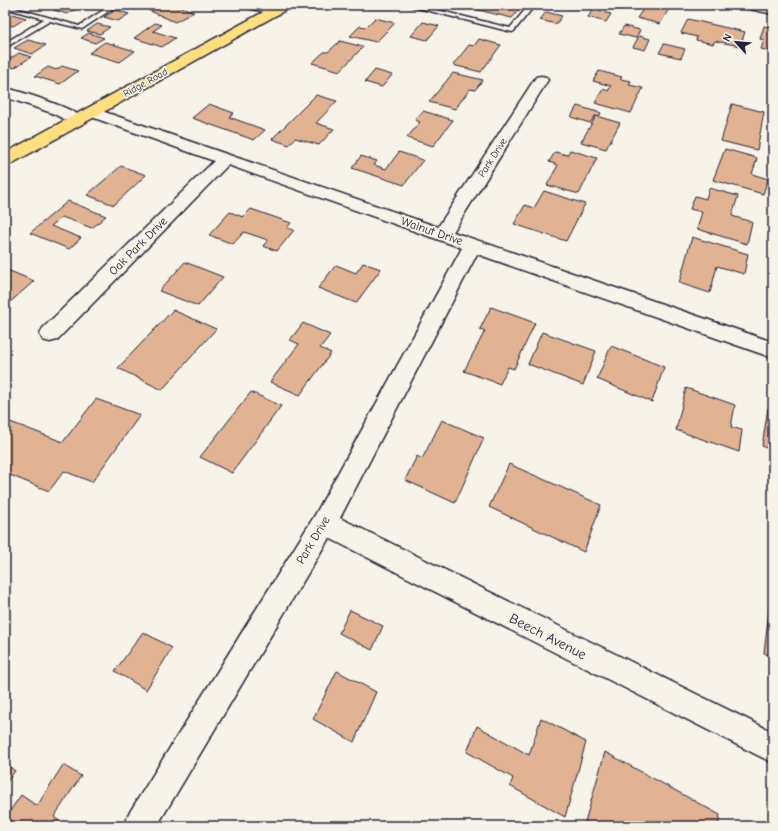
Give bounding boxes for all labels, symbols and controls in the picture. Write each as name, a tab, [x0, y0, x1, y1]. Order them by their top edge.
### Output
north arrow	[716, 22, 756, 62]
text: N	[720, 32, 735, 44]
street label: Ridge Road	[121, 66, 170, 100]
street label: Park Drive	[476, 136, 510, 179]
street label: Oak Park Drive	[106, 214, 170, 278]
street label: Walnut Drive	[399, 214, 465, 248]
street label: Park Drive	[293, 514, 333, 566]
street label: Beech Avenue	[506, 610, 589, 663]

